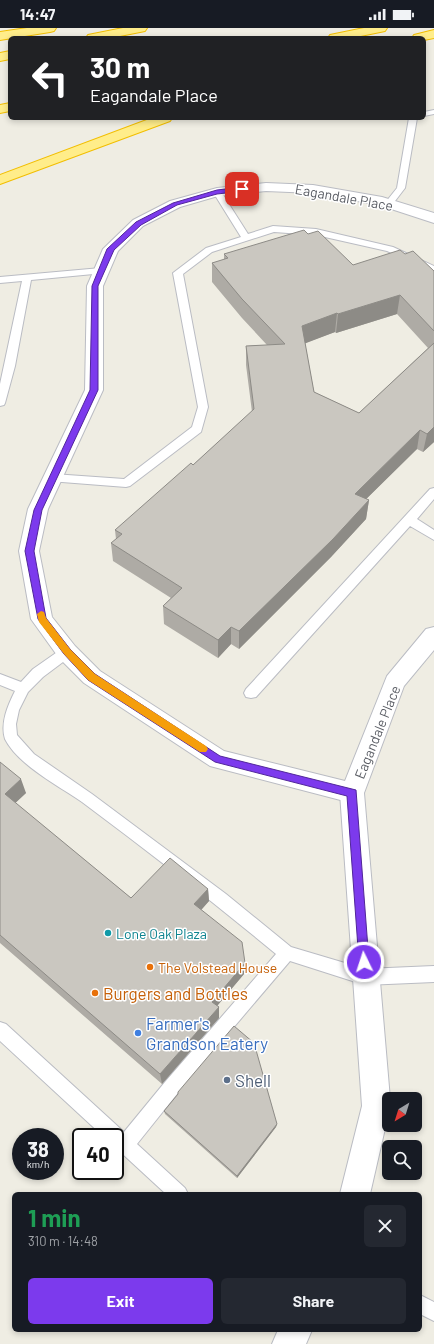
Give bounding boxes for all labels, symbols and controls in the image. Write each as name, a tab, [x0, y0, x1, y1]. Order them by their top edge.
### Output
text: 14:47	[20, 5, 55, 23]
text: 30 m	[90, 50, 150, 84]
icon: left	[24, 52, 76, 104]
text: Eagandale Place	[90, 84, 218, 106]
pin	[225, 172, 259, 206]
icon: arrive	[231, 178, 253, 200]
street label: Eagandale Place	[294, 180, 394, 214]
street label: Eagandale Place	[351, 683, 403, 781]
place label: Lone Oak Plaza	[116, 925, 207, 942]
marker: Lone Oak Plaza	[103, 928, 113, 938]
position arrow	[343, 941, 385, 983]
place label: The Volstead House	[158, 959, 277, 976]
marker: The Volstead House	[145, 962, 155, 972]
place label: Burgers and Bottles	[103, 983, 248, 1003]
marker: Burgers and Bottles	[90, 988, 100, 998]
place label: Farmer's Grandson Eatery	[146, 1013, 268, 1053]
marker: Farmer's Grandson Eatery	[133, 1028, 143, 1038]
place label: Shell	[235, 1070, 271, 1090]
marker: Shell	[222, 1075, 232, 1085]
north arrow	[382, 1092, 422, 1132]
map controls	[382, 1092, 422, 1180]
speed limit sign: 40	[72, 1128, 124, 1180]
text: 38	[27, 1137, 49, 1161]
button: search	[382, 1140, 422, 1180]
text: km/h	[27, 1158, 49, 1170]
text: 1 min	[28, 1203, 81, 1232]
button: close	[364, 1205, 406, 1247]
text: 310 m · 14:48	[28, 1233, 98, 1249]
button: Exit	[28, 1278, 213, 1324]
button: Share	[221, 1278, 406, 1324]

